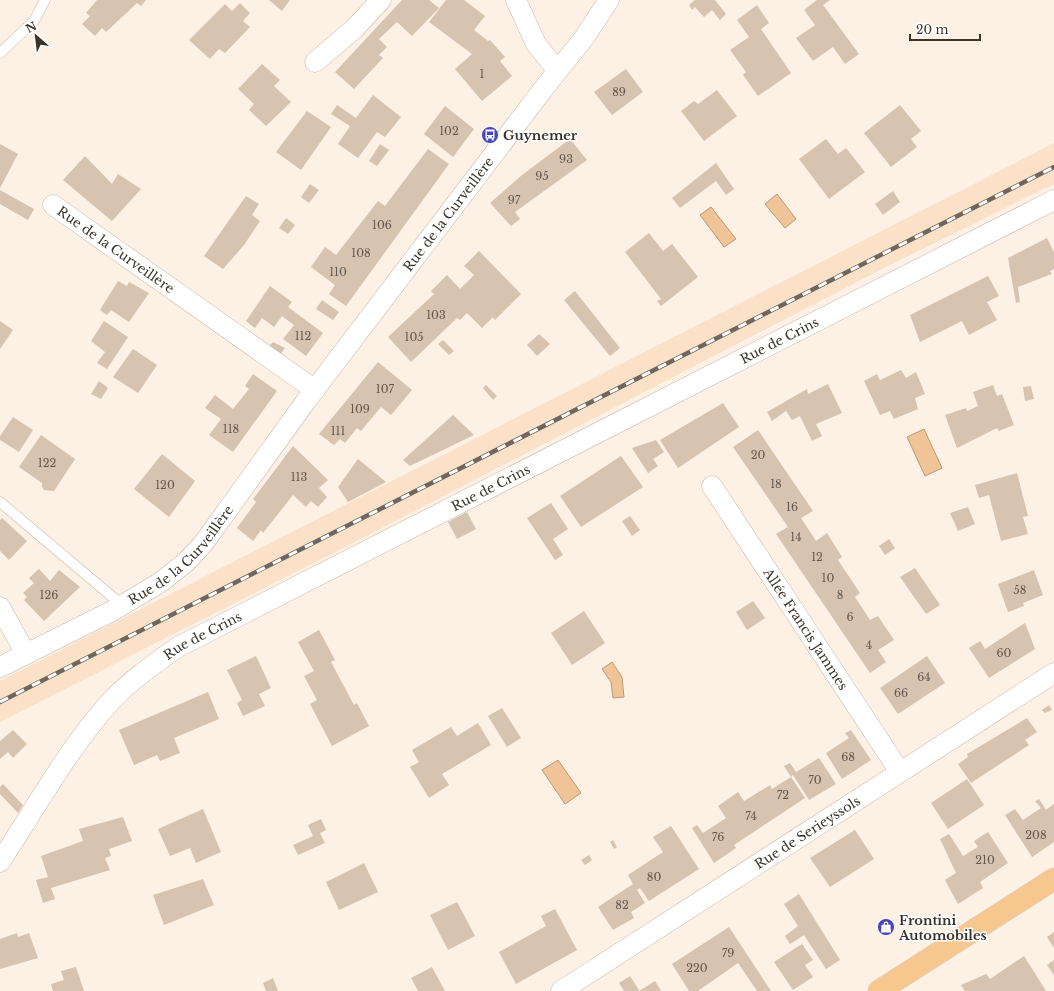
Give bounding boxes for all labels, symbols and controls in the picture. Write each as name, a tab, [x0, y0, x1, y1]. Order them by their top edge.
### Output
north arrow	[16, 16, 56, 56]
scale bar	[910, 16, 980, 42]
text: N	[23, 18, 40, 36]
text: 20 m	[916, 22, 948, 37]
house number: 1	[480, 67, 485, 81]
house number: 89	[612, 85, 626, 99]
house number: 102	[439, 124, 459, 138]
bus stop icon: Guynemer	[480, 125, 500, 145]
place label: Guynemer	[503, 127, 578, 144]
house number: 93	[559, 152, 573, 166]
street label: Rue de la Curveillère	[399, 153, 497, 275]
house number: 95	[535, 169, 549, 183]
house number: 97	[508, 193, 521, 207]
street label: Rue de la Curveillère	[54, 202, 178, 297]
house number: 106	[372, 218, 392, 232]
house number: 108	[351, 246, 371, 260]
house number: 110	[329, 265, 347, 279]
house number: 103	[426, 308, 446, 322]
street label: Rue de Crins	[737, 313, 822, 367]
house number: 112	[295, 329, 312, 343]
house number: 105	[404, 330, 424, 344]
house number: 107	[376, 382, 395, 396]
house number: 109	[350, 402, 370, 416]
house number: 118	[223, 422, 239, 436]
house number: 111	[331, 424, 345, 438]
house number: 20	[751, 448, 765, 462]
house number: 122	[38, 456, 56, 470]
street label: Rue de Crins	[448, 460, 533, 515]
house number: 113	[291, 470, 308, 484]
house number: 18	[770, 477, 782, 491]
house number: 120	[155, 478, 175, 492]
house number: 16	[786, 500, 798, 514]
street label: Rue de la Curveillère	[125, 502, 237, 608]
house number: 14	[790, 530, 802, 544]
house number: 12	[811, 550, 823, 564]
street label: Allée Francis Jammes	[759, 564, 852, 693]
house number: 10	[822, 571, 835, 585]
house number: 58	[1014, 583, 1026, 597]
house number: 126	[40, 588, 58, 602]
house number: 8	[837, 588, 843, 602]
street label: Rue de Crins	[160, 608, 244, 663]
house number: 6	[846, 610, 854, 624]
house number: 4	[866, 638, 872, 652]
house number: 60	[997, 646, 1012, 660]
house number: 64	[917, 670, 931, 684]
house number: 66	[894, 686, 908, 700]
house number: 68	[841, 750, 855, 764]
house number: 70	[808, 773, 822, 787]
house number: 72	[777, 788, 789, 802]
street label: Rue de Serieyssols	[751, 792, 863, 873]
house number: 74	[745, 809, 757, 823]
house number: 208	[1025, 828, 1047, 842]
house number: 76	[712, 830, 724, 844]
house number: 210	[975, 853, 995, 867]
house number: 80	[647, 870, 661, 884]
house number: 82	[615, 898, 629, 912]
place label: Frontini Automobiles	[898, 912, 987, 944]
shop icon: Frontini Automobiles	[876, 917, 896, 937]
house number: 79	[722, 946, 734, 960]
house number: 220	[686, 961, 708, 975]

